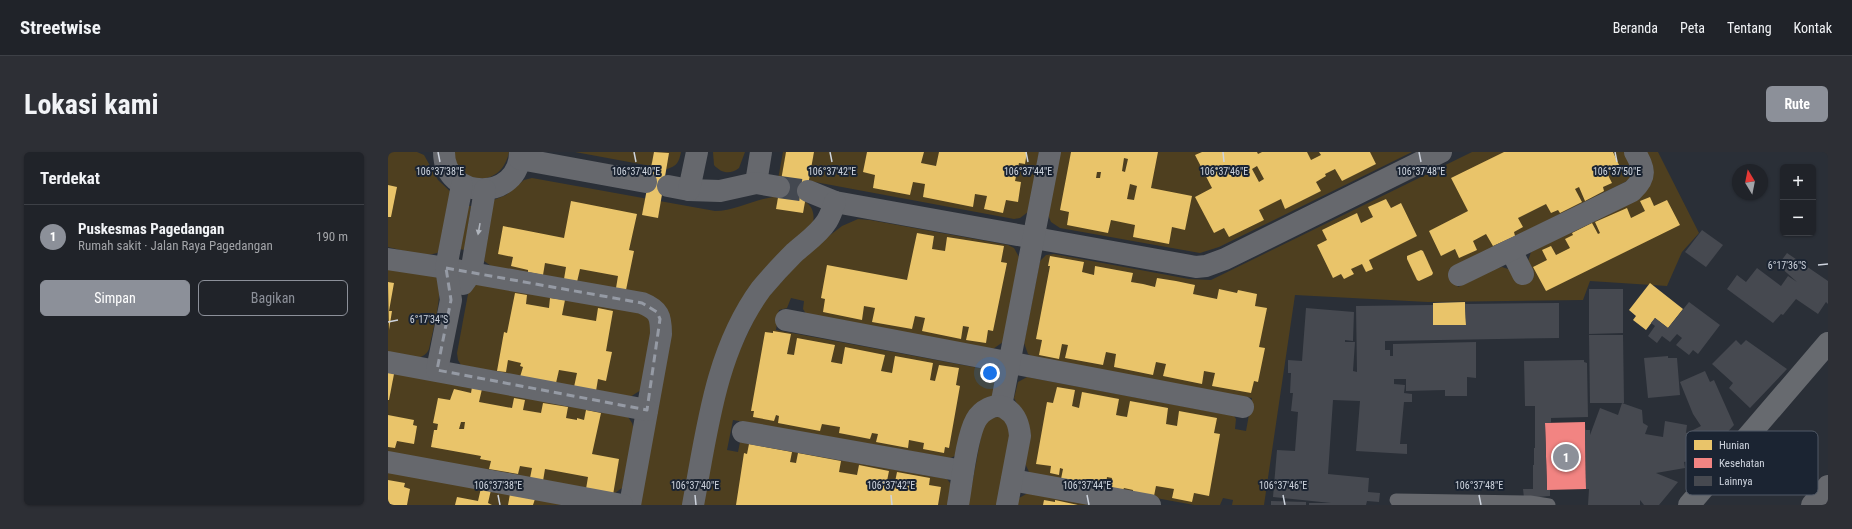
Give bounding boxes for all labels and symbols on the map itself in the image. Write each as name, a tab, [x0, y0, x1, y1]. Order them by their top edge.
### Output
north arrow	[1732, 164, 1768, 200]
text: 106°37'38"E	[416, 166, 464, 177]
text: 106°37'40"E	[612, 166, 660, 177]
text: 106°37'42"E	[808, 166, 856, 177]
text: 106°37'44"E	[1004, 166, 1052, 177]
text: 106°37'46"E	[1200, 166, 1248, 177]
text: 106°37'48"E	[1397, 166, 1445, 177]
text: 106°37'50"E	[1593, 166, 1641, 177]
one-way arrow	[476, 222, 482, 235]
text: 6°17'36"S	[1768, 260, 1806, 271]
text: 6°17'34"S	[410, 314, 448, 325]
your location	[980, 363, 1000, 383]
legend	[1686, 431, 1818, 495]
text: Hunian	[1719, 439, 1750, 452]
pin: 1	[1553, 442, 1579, 472]
text: Kesehatan	[1719, 457, 1765, 470]
text: Lainnya	[1719, 475, 1752, 488]
text: 106°37'38"E	[474, 480, 522, 491]
text: 106°37'40"E	[671, 480, 719, 491]
text: 106°37'42"E	[867, 480, 915, 491]
text: 106°37'44"E	[1063, 480, 1111, 491]
text: 106°37'46"E	[1259, 480, 1307, 491]
text: 106°37'48"E	[1455, 480, 1503, 491]

